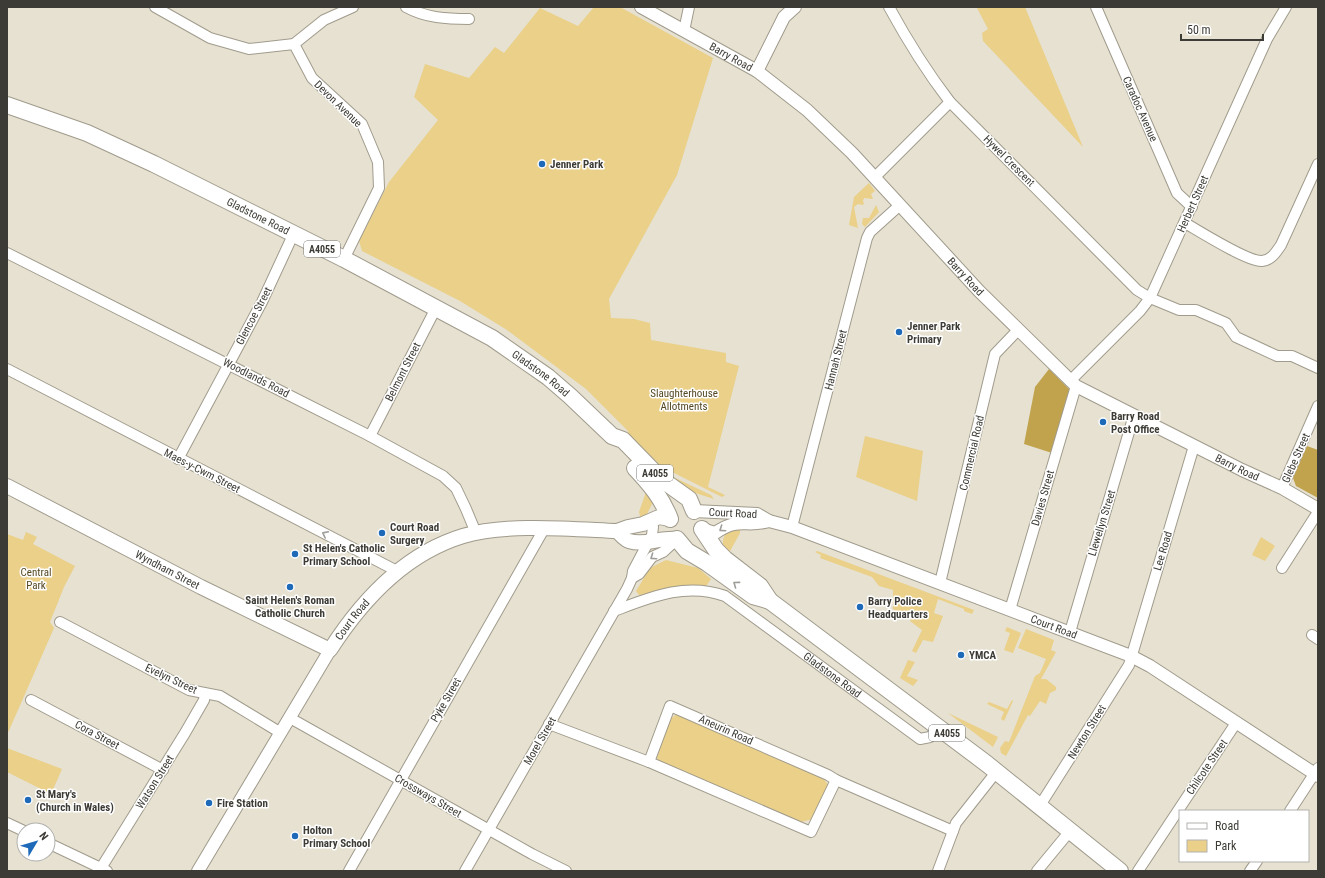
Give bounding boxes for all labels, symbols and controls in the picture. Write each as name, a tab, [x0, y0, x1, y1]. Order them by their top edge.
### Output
scale bar	[1181, 16, 1263, 42]
text: 50 m	[1187, 23, 1211, 37]
street label: Barry Road	[707, 40, 755, 74]
street label: Caradoc Avenue	[1120, 74, 1160, 144]
street label: Devon Avenue	[312, 78, 364, 130]
street label: Hywel Crescent	[981, 133, 1037, 189]
place label: Jenner Park	[550, 158, 604, 171]
marker: Jenner Park	[537, 159, 547, 169]
street label: Herbert Street	[1175, 173, 1211, 235]
street label: Gladstone Road	[225, 195, 292, 237]
road number: A4055	[304, 241, 340, 257]
street label: Barry Road	[945, 255, 986, 298]
street label: Glencoe Street	[233, 285, 275, 347]
place label: Jenner Park Primary	[907, 320, 961, 346]
marker: Jenner Park Primary	[894, 327, 904, 337]
street label: Hannah Street	[822, 329, 850, 391]
street label: Belmont Street	[383, 340, 423, 404]
street label: Gladstone Road	[510, 347, 572, 399]
street label: Woodlands Road	[221, 356, 291, 400]
park label: Slaughterhouse Allotments	[650, 387, 718, 413]
place label: Barry Road Post Office	[1111, 410, 1160, 436]
street label: Commercial Road	[957, 414, 987, 492]
marker: Barry Road Post Office	[1098, 417, 1108, 427]
street label: Glebe Street	[1279, 431, 1313, 485]
street label: Maes-y-Cwm Street	[162, 446, 242, 496]
street label: Barry Road	[1213, 451, 1261, 483]
road number: A4055	[637, 465, 673, 481]
street label: Davies Street	[1029, 469, 1057, 527]
street label: Llewellyn Street	[1086, 488, 1118, 558]
street label: Court Road	[708, 505, 758, 521]
place label: Court Road Surgery	[390, 521, 439, 547]
one-way arrow	[719, 524, 726, 531]
marker: Court Road Surgery	[377, 528, 387, 538]
street label: Lee Road	[1151, 530, 1175, 572]
one-way arrow	[322, 531, 329, 539]
place label: St Helen's Catholic Primary School	[303, 542, 385, 568]
street label: Wyndham Street	[133, 547, 202, 592]
marker: St Helen's Catholic Primary School	[290, 549, 300, 559]
one-way arrow	[650, 552, 657, 560]
park label: Central Park	[21, 566, 51, 592]
one-way arrow	[734, 581, 741, 588]
marker: Saint Helen's Roman Catholic Church	[285, 582, 295, 592]
place label: Saint Helen's Roman Catholic Church	[245, 594, 335, 620]
place label: Barry Police Headquarters	[868, 595, 928, 621]
street label: Court Road	[332, 596, 372, 643]
marker: Barry Police Headquarters	[855, 602, 865, 612]
street label: Court Road	[1029, 612, 1079, 641]
street label: Gladstone Road	[801, 649, 864, 700]
place label: YMCA	[969, 649, 997, 662]
marker: YMCA	[956, 650, 966, 660]
street label: Evelyn Street	[143, 661, 199, 697]
street label: Pyke Street	[428, 675, 464, 725]
street label: Newton Street	[1065, 703, 1109, 761]
street label: Aneurin Road	[697, 712, 755, 748]
street label: Morel Street	[521, 715, 559, 767]
street label: Cora Street	[73, 718, 121, 752]
road number: A4055	[929, 725, 965, 741]
street label: Chilcote Street	[1184, 737, 1230, 797]
street label: Watson Street	[133, 753, 177, 811]
street label: Crossways Street	[392, 772, 464, 820]
place label: St Mary's (Church in Wales)	[36, 788, 114, 814]
marker: St Mary's (Church in Wales)	[23, 795, 33, 805]
place label: Fire Station	[217, 797, 268, 810]
marker: Fire Station	[204, 798, 214, 808]
legend	[1179, 810, 1309, 862]
text: Road	[1215, 819, 1239, 833]
north arrow	[16, 822, 56, 862]
place label: Holton Primary School	[303, 824, 371, 850]
text: N	[36, 829, 51, 843]
marker: Holton Primary School	[290, 831, 300, 841]
text: Park	[1215, 839, 1237, 853]

